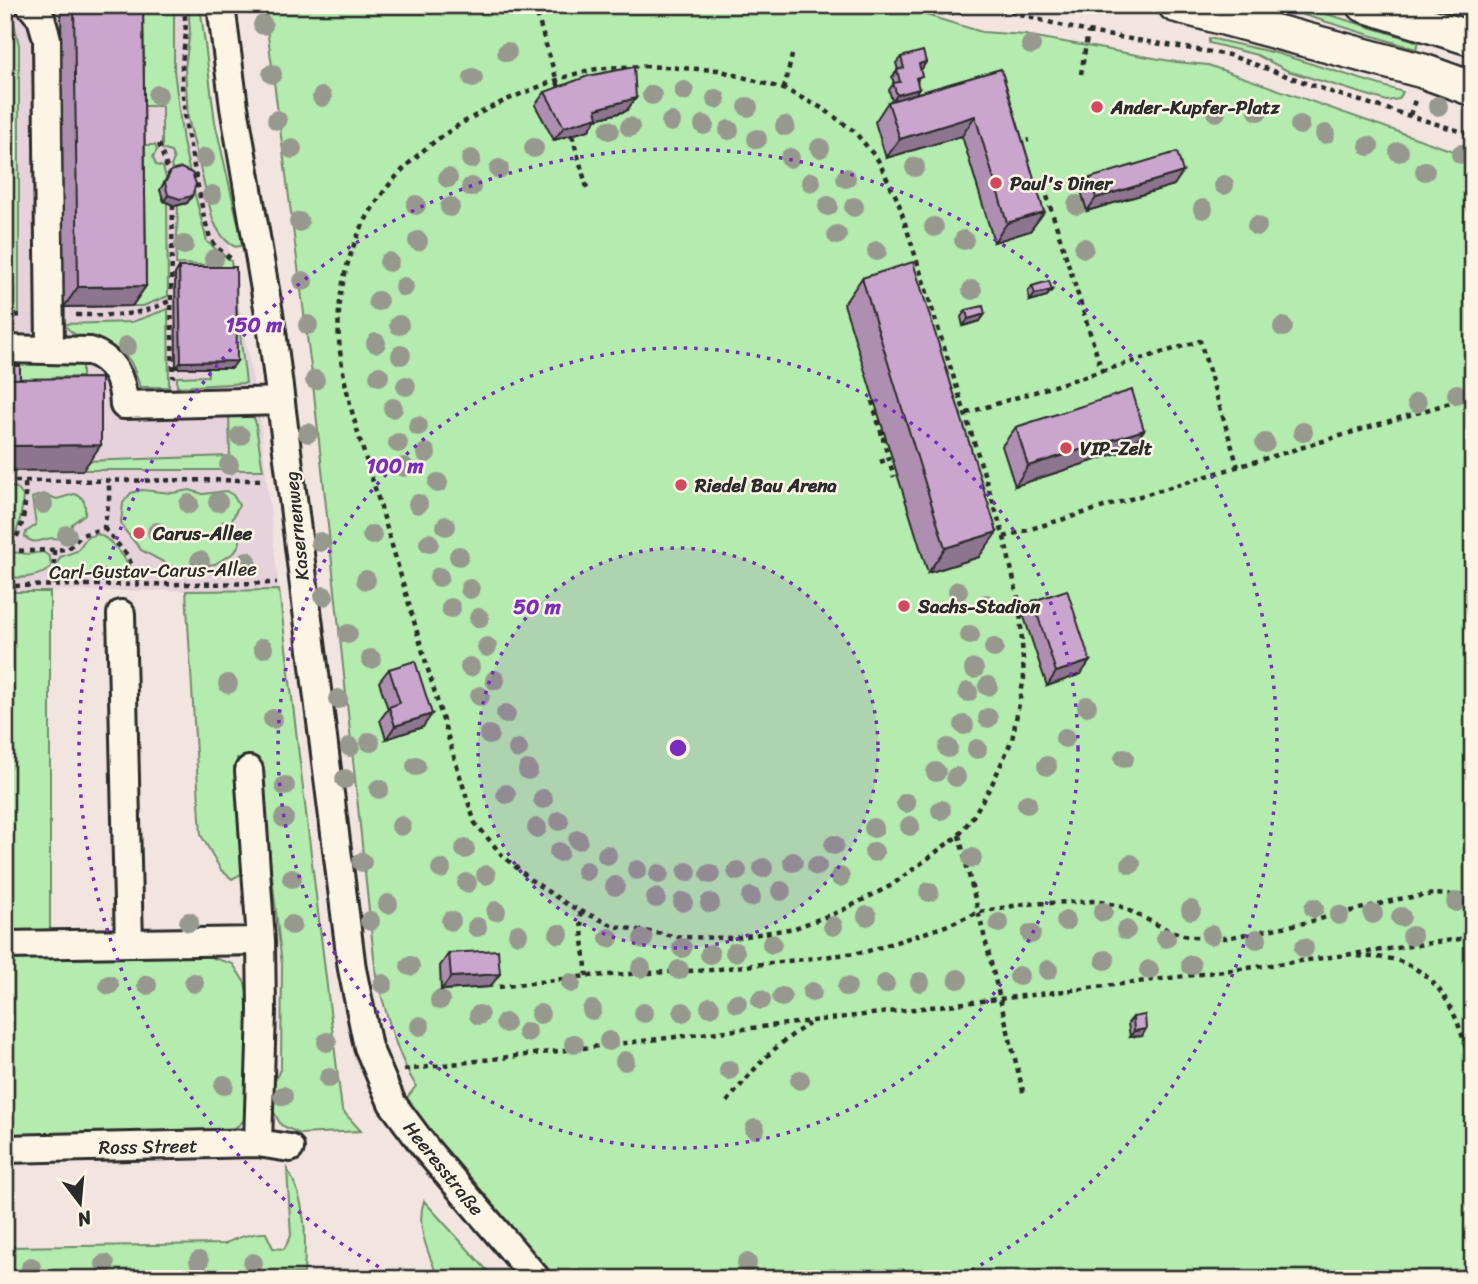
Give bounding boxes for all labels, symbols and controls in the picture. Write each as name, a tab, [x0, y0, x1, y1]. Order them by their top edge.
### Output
place label: Ander-Kupfer-Platz	[1110, 91, 1281, 124]
marker: Ander-Kupfer-Platz	[1089, 99, 1105, 115]
place label: Paul's Diner	[1010, 167, 1114, 200]
marker: Paul's Diner	[988, 175, 1004, 191]
text: 150 m	[226, 306, 283, 344]
place label: VIP-Zelt	[1080, 432, 1153, 465]
marker: VIP-Zelt	[1058, 440, 1074, 456]
text: 100 m	[366, 447, 424, 485]
place label: Riedel Bau Arena	[694, 469, 837, 502]
street label: Kasernenweg	[274, 470, 319, 582]
marker: Riedel Bau Arena	[673, 477, 689, 493]
place label: Carus-Allee	[152, 517, 252, 550]
marker: Carus-Allee	[131, 525, 147, 541]
street label: Carl-Gustav-Carus-Allee	[49, 552, 257, 589]
text: 50 m	[513, 588, 562, 626]
place label: Sachs-Stadion	[917, 590, 1041, 623]
marker: Sachs-Stadion	[896, 598, 912, 614]
centre of rings	[666, 736, 690, 760]
street label: Heeresstraße	[395, 1113, 493, 1224]
street label: Ross Street	[98, 1129, 198, 1164]
north arrow	[46, 1168, 116, 1238]
text: N	[73, 1201, 96, 1237]

